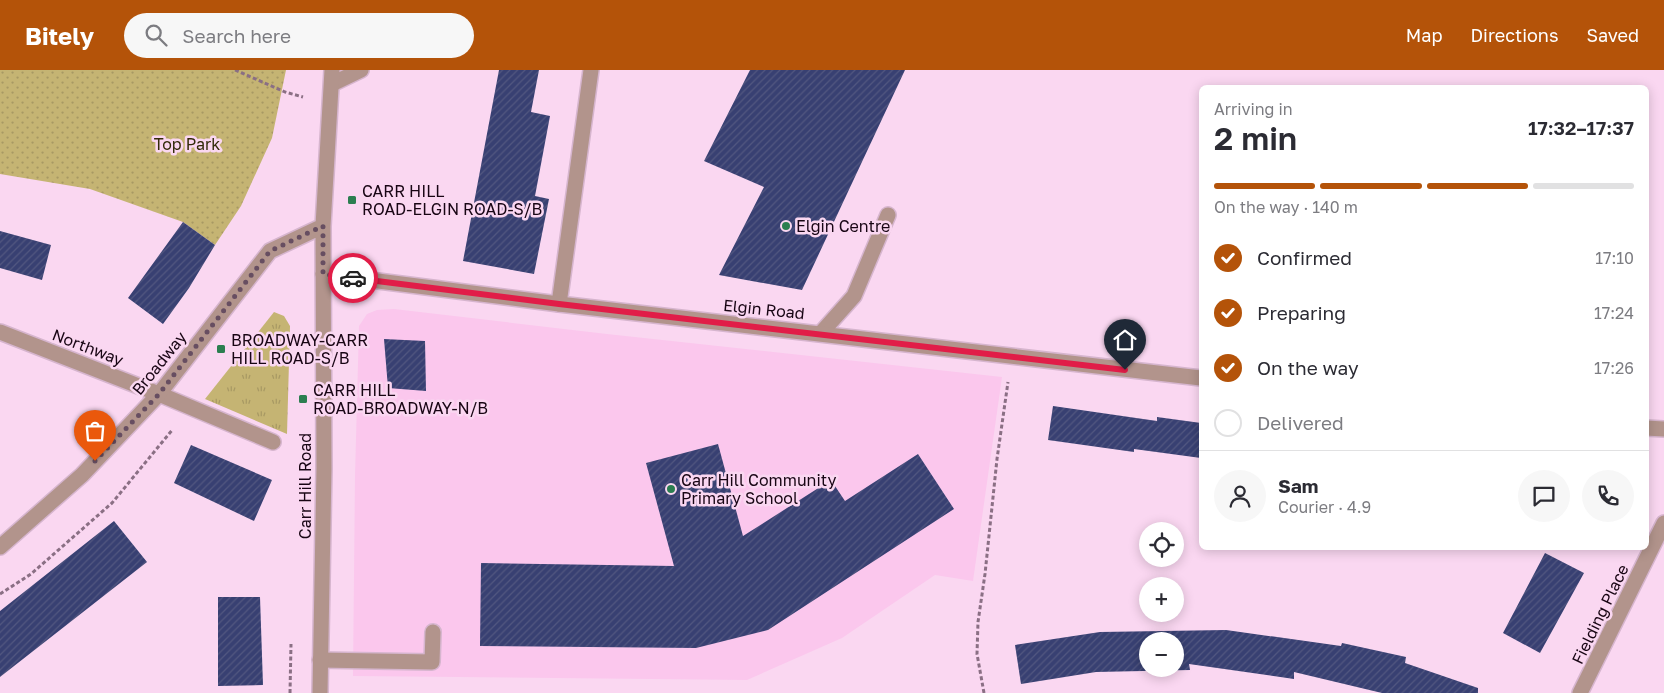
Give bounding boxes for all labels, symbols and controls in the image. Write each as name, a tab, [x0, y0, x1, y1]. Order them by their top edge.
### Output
search box	[124, 13, 474, 58]
text: Bitely	[25, 21, 94, 50]
icon: search	[142, 21, 170, 49]
text: Search here	[182, 24, 291, 47]
text: Map	[1406, 24, 1442, 46]
text: Directions	[1470, 24, 1558, 46]
text: Saved	[1586, 24, 1639, 46]
text: Arriving in	[1214, 99, 1293, 119]
text: 17:32–17:37	[1528, 116, 1634, 139]
text: 2 min	[1214, 119, 1297, 157]
park label: Top Park	[154, 134, 220, 154]
place label: CARR HILL ROAD-ELGIN ROAD-S/B	[362, 181, 542, 219]
marker: CARR HILL ROAD-ELGIN ROAD-S/B	[346, 194, 358, 206]
text: On the way · 140 m	[1214, 197, 1358, 217]
place label: Elgin Centre	[796, 216, 890, 236]
marker: Elgin Centre	[780, 220, 792, 232]
icon: check	[1214, 244, 1242, 272]
text: Confirmed	[1257, 246, 1352, 269]
text: 17:10	[1595, 248, 1634, 268]
courier	[328, 253, 378, 303]
icon: car	[339, 264, 367, 292]
street label: Elgin Road	[722, 295, 806, 323]
icon: check	[1214, 299, 1242, 327]
text: Preparing	[1257, 301, 1346, 324]
text: 17:24	[1594, 303, 1634, 323]
pin	[1104, 319, 1146, 370]
street label: Northway	[50, 324, 126, 370]
icon: home	[1111, 326, 1139, 354]
street label: Broadway	[127, 327, 191, 399]
place label: BROADWAY-CARR HILL ROAD-S/B	[231, 330, 368, 368]
marker: BROADWAY-CARR HILL ROAD-S/B	[215, 343, 227, 355]
icon: check	[1214, 354, 1242, 382]
text: On the way	[1257, 356, 1359, 379]
text: 17:26	[1594, 358, 1634, 378]
place label: CARR HILL ROAD-BROADWAY-N/B	[313, 380, 488, 418]
marker: CARR HILL ROAD-BROADWAY-N/B	[297, 393, 309, 405]
pin	[74, 410, 116, 461]
text: Delivered	[1257, 411, 1344, 434]
icon: bag	[81, 417, 109, 445]
street label: Carr Hill Road	[295, 433, 315, 539]
place label: Carr Hill Community Primary School	[681, 470, 836, 508]
button: person	[1214, 470, 1266, 522]
button: chat	[1518, 470, 1570, 522]
button: phone	[1582, 470, 1634, 522]
text: Sam	[1278, 474, 1318, 497]
marker: Carr Hill Community Primary School	[665, 483, 677, 495]
text: Courier · 4.9	[1278, 497, 1371, 517]
map controls	[1139, 522, 1184, 677]
button: locate	[1139, 522, 1184, 567]
street label: Fielding Place	[1567, 561, 1633, 667]
button: +	[1139, 577, 1184, 622]
button: −	[1139, 632, 1184, 677]

